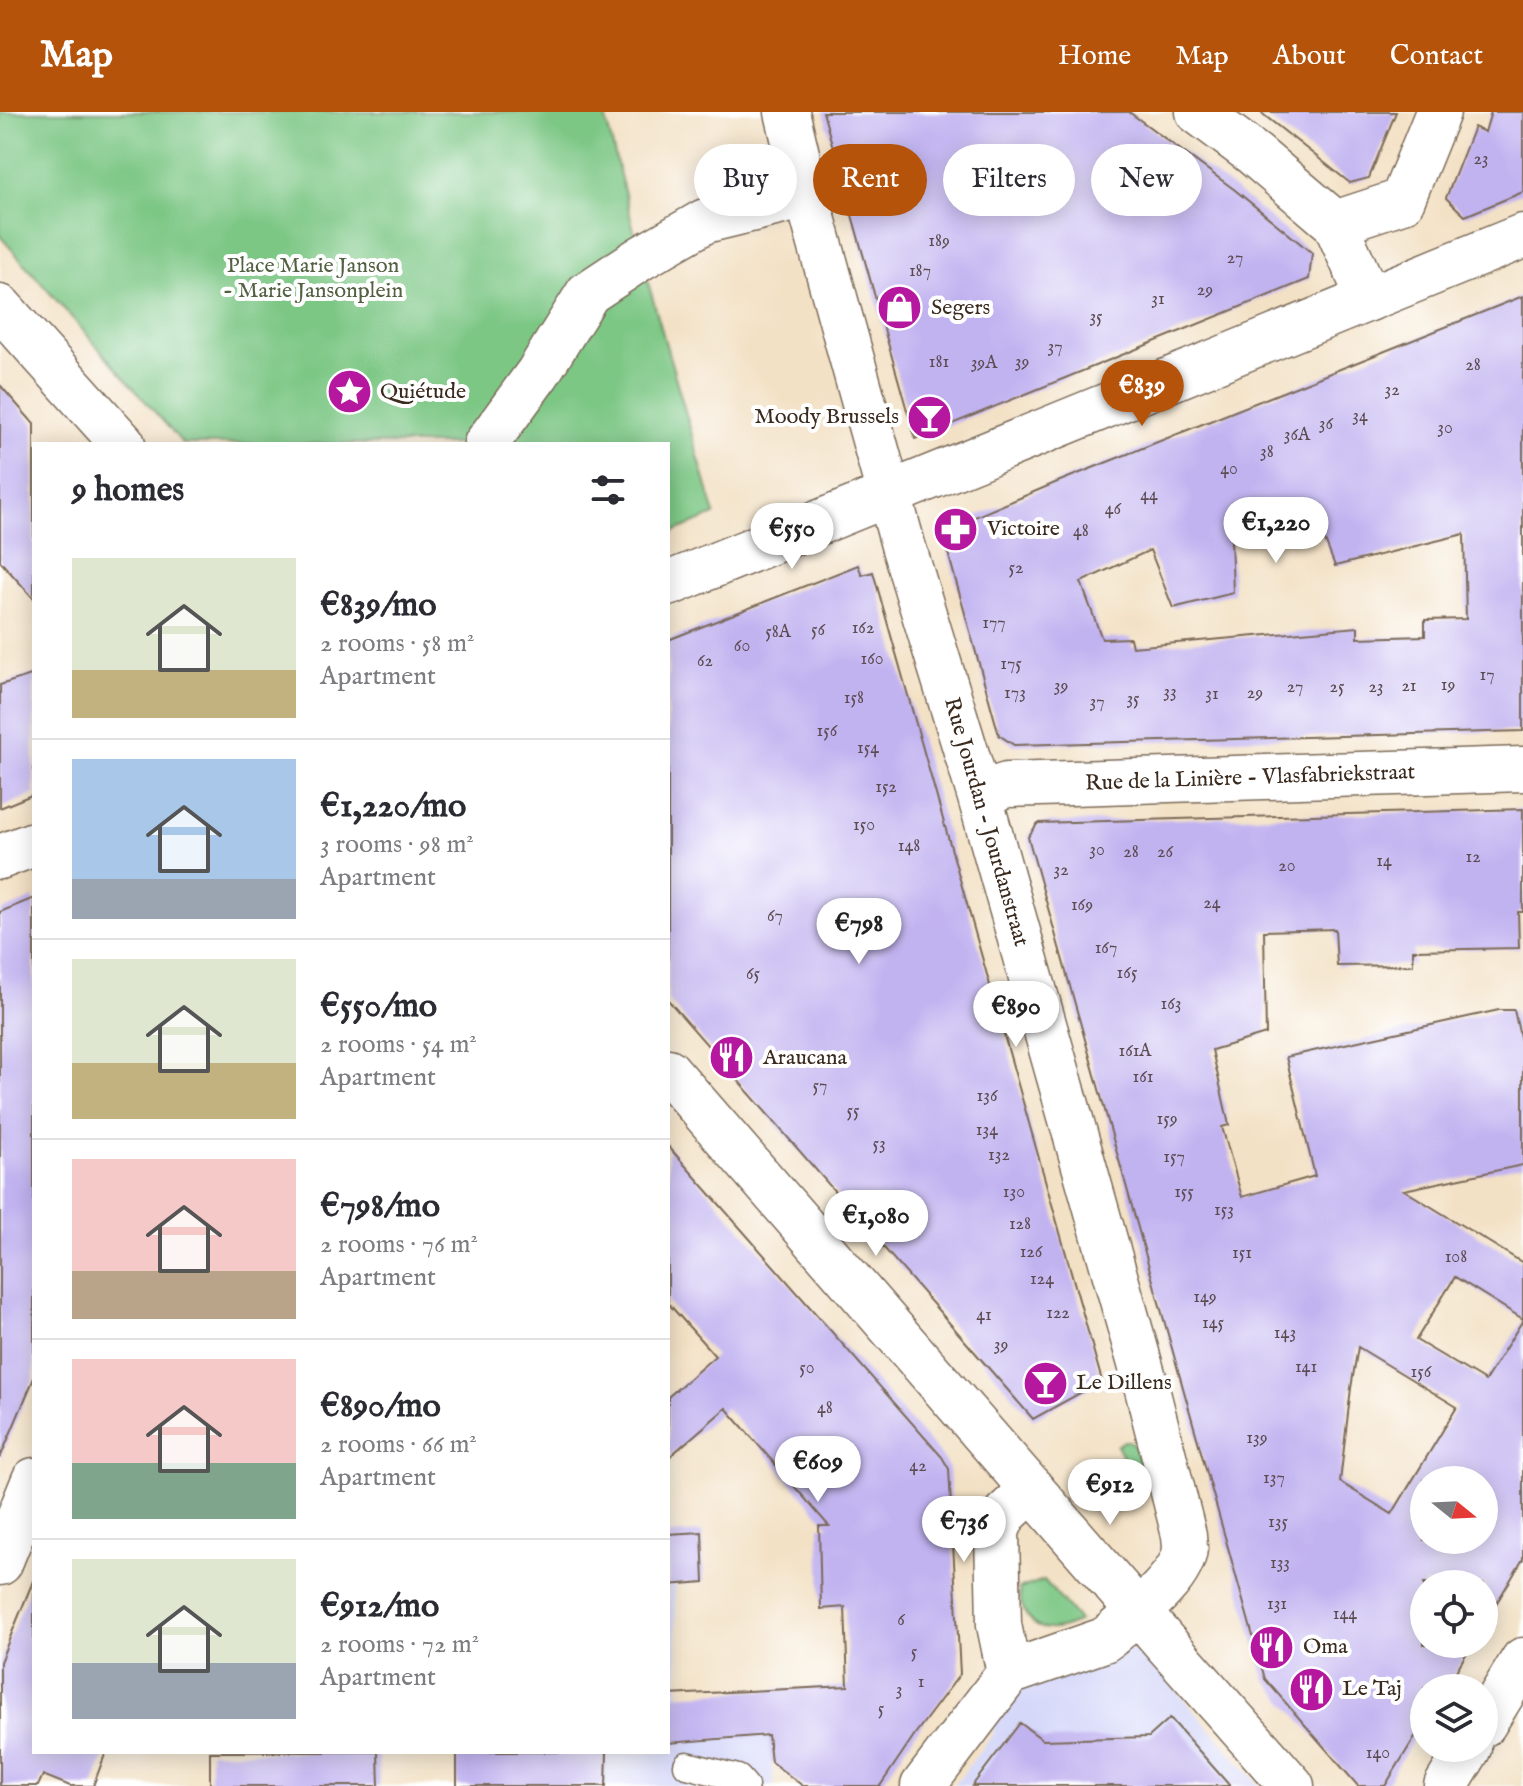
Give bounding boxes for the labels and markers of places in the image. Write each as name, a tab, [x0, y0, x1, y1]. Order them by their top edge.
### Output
shop icon: Segers	[876, 284, 924, 332]
place label: Segers	[931, 294, 990, 322]
pin: €839	[1095, 360, 1189, 428]
place icon: Quiétude	[325, 368, 373, 416]
place label: Quiétude	[380, 378, 466, 406]
bar icon: Moody Brussels	[906, 393, 954, 441]
place label: Moody Brussels	[754, 403, 899, 431]
pin: €1,220	[1211, 497, 1341, 565]
pin: €550	[745, 503, 839, 571]
pharmacy icon: Victoire	[932, 505, 980, 553]
place label: Victoire	[986, 515, 1060, 543]
pin: €798	[812, 898, 906, 966]
pin: €890	[969, 981, 1063, 1049]
restaurant icon: Araucana	[708, 1034, 756, 1082]
place label: Araucana	[762, 1044, 848, 1072]
pin: €1,080	[811, 1190, 941, 1258]
bar icon: Le Dillens	[1021, 1359, 1069, 1407]
place label: Le Dillens	[1076, 1369, 1172, 1397]
pin: €609	[771, 1436, 865, 1504]
pin: €912	[1063, 1459, 1157, 1527]
pin: €736	[917, 1496, 1011, 1564]
restaurant icon: Oma	[1248, 1623, 1296, 1671]
place label: Oma	[1303, 1633, 1348, 1661]
restaurant icon: Le Taj	[1287, 1665, 1335, 1713]
place label: Le Taj	[1342, 1675, 1402, 1703]

